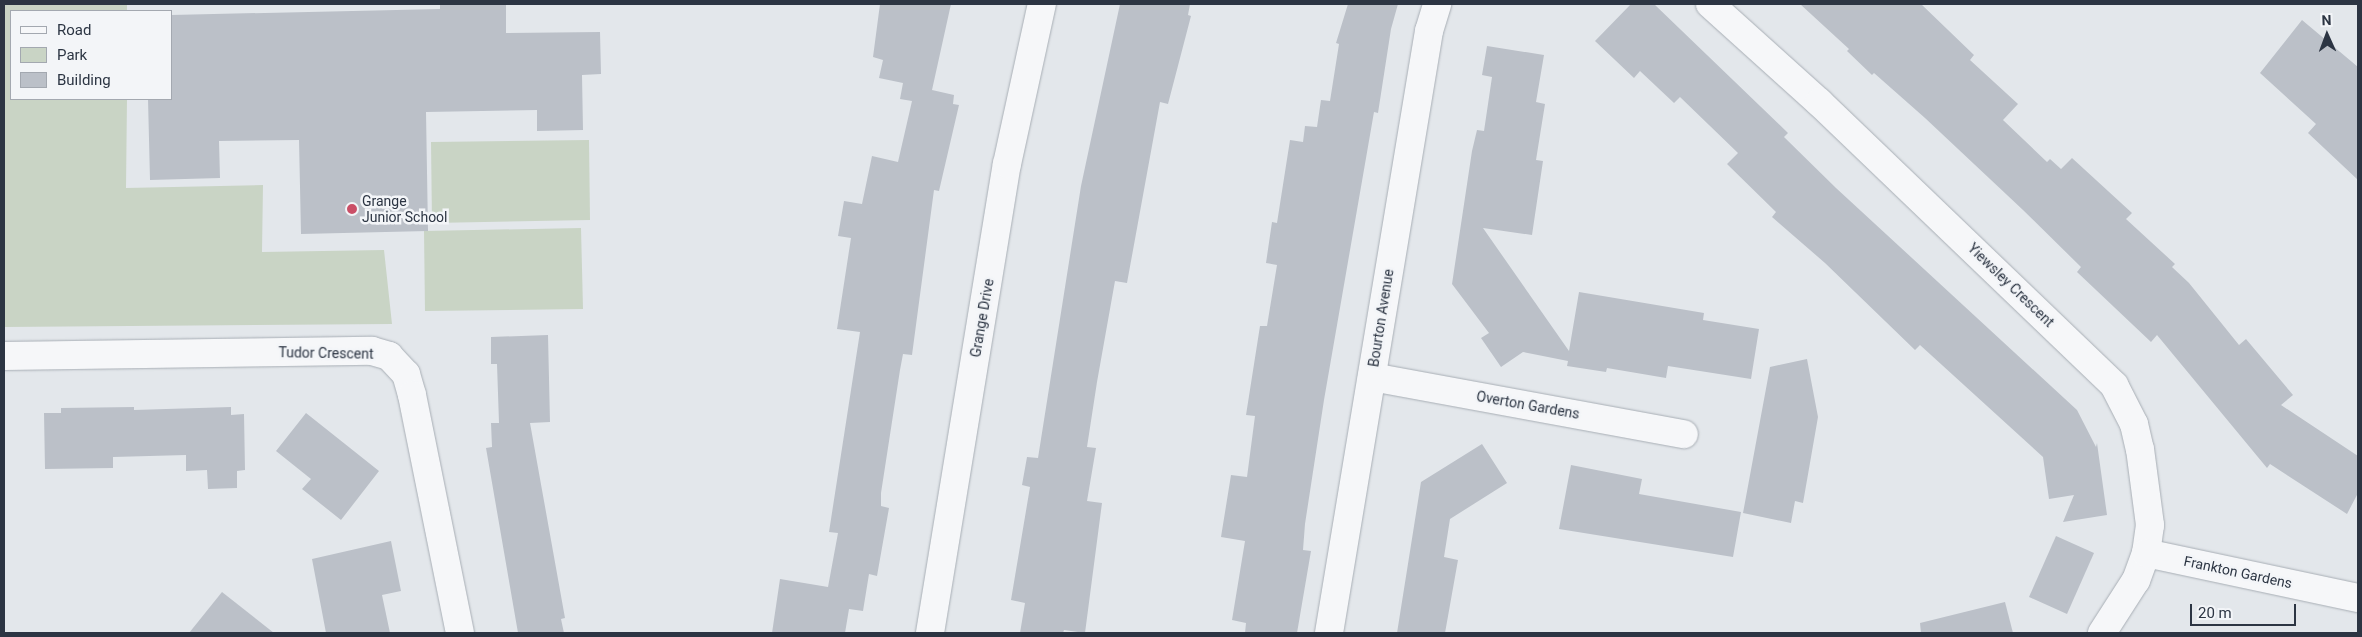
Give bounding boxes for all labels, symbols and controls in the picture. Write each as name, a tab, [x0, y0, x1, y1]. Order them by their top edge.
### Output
legend	[10, 10, 172, 100]
north arrow	[2302, 10, 2352, 60]
text: N	[2321, 12, 2332, 28]
text: Road	[57, 21, 91, 39]
text: Park	[57, 46, 87, 64]
text: Building	[57, 71, 111, 89]
place label: Grange Junior School	[362, 193, 448, 226]
marker: Grange Junior School	[346, 203, 358, 215]
street label: Yiewsley Crescent	[1964, 240, 2058, 330]
street label: Bourton Avenue	[1365, 268, 1397, 368]
street label: Grange Drive	[967, 277, 997, 359]
street label: Tudor Crescent	[278, 344, 374, 362]
street label: Overton Gardens	[1475, 388, 1581, 422]
street label: Frankton Gardens	[2182, 552, 2294, 592]
scale bar	[2192, 594, 2298, 626]
text: 20 m	[2198, 604, 2232, 622]

